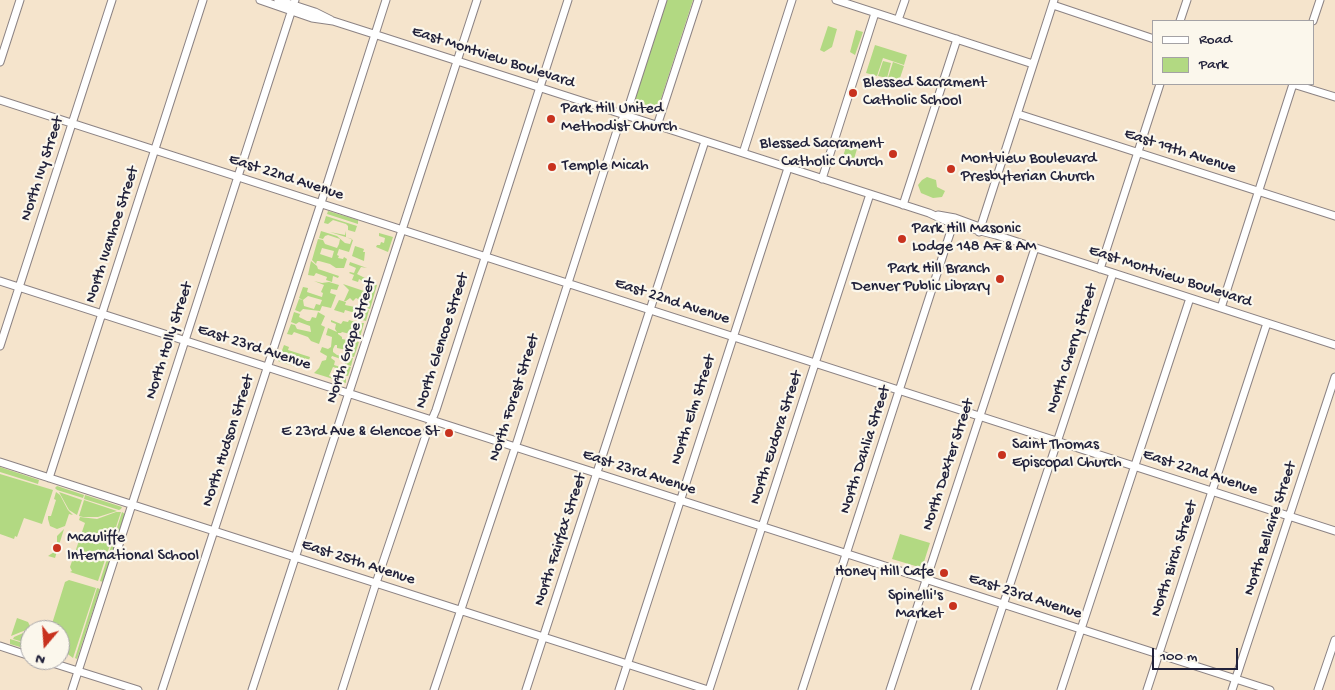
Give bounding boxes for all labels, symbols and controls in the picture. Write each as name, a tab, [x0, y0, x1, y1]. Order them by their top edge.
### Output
legend	[1152, 20, 1315, 85]
street label: East Montview Boulevard	[409, 23, 577, 93]
text: Road	[1199, 31, 1232, 49]
text: Park	[1199, 56, 1228, 74]
place label: Blessed Sacrament Catholic School	[863, 74, 986, 112]
marker: Blessed Sacrament Catholic School	[847, 87, 859, 99]
place label: Park Hill United Methodist Church	[561, 100, 677, 138]
marker: Park Hill United Methodist Church	[545, 113, 557, 125]
street label: North Ivy Street	[17, 114, 69, 224]
street label: East 19th Avenue	[1122, 125, 1238, 179]
place label: Blessed Sacrament Catholic Church	[760, 135, 883, 173]
marker: Blessed Sacrament Catholic Church	[887, 148, 899, 160]
street label: East 22nd Avenue	[226, 150, 346, 206]
place label: Montview Boulevard Presbyterian Church	[961, 150, 1096, 188]
place label: Temple Micah	[562, 157, 649, 177]
marker: Temple Micah	[546, 161, 558, 173]
marker: Montview Boulevard Presbyterian Church	[945, 163, 957, 175]
street label: North Ivanhoe Street	[82, 164, 144, 306]
place label: Park Hill Masonic Lodge 148 AF & AM	[912, 220, 1036, 258]
marker: Park Hill Masonic Lodge 148 AF & AM	[896, 233, 908, 245]
street label: East Montview Boulevard	[1086, 242, 1254, 312]
place label: Park Hill Branch Denver Public Library	[852, 260, 990, 298]
street label: North Glencoe Street	[412, 271, 474, 411]
marker: Park Hill Branch Denver Public Library	[994, 273, 1006, 285]
street label: East 22nd Avenue	[612, 274, 732, 330]
street label: North Grape Street	[323, 276, 381, 406]
street label: North Holly Street	[142, 280, 198, 402]
street label: North Cherry Street	[1043, 282, 1103, 416]
street label: East 23rd Avenue	[195, 321, 313, 375]
street label: North Forest Street	[485, 332, 545, 464]
street label: North Elm Street	[667, 353, 721, 467]
street label: North Eudora Street	[746, 369, 808, 507]
street label: North Hudson Street	[199, 373, 259, 509]
street label: North Dahlia Street	[836, 384, 896, 516]
street label: North Dexter Street	[919, 397, 979, 533]
place label: E 23rd Ave & Glencoe St	[281, 423, 439, 443]
marker: E 23rd Ave & Glencoe St	[443, 427, 455, 439]
place label: Saint Thomas Episcopal Church	[1012, 436, 1121, 474]
street label: East 22nd Avenue	[1140, 445, 1260, 501]
street label: East 23rd Avenue	[580, 446, 698, 500]
marker: Saint Thomas Episcopal Church	[996, 449, 1008, 461]
street label: North Bellaire Street	[1240, 460, 1302, 598]
street label: North Fairfax Street	[531, 471, 591, 609]
street label: North Birch Street	[1147, 498, 1203, 620]
place label: Mcauliffe International School	[67, 529, 199, 567]
street label: East 25th Avenue	[299, 536, 417, 590]
marker: Mcauliffe International School	[51, 542, 63, 554]
place label: Honey Hill Cafe	[835, 563, 934, 583]
marker: Honey Hill Cafe	[938, 567, 950, 579]
street label: East 23rd Avenue	[966, 570, 1084, 624]
place label: Spinelli's Market	[888, 587, 943, 625]
marker: Spinelli's Market	[947, 600, 959, 612]
north arrow	[20, 620, 70, 670]
scale bar	[1155, 638, 1241, 670]
text: 100 m	[1160, 648, 1197, 666]
text: N	[34, 649, 47, 668]

